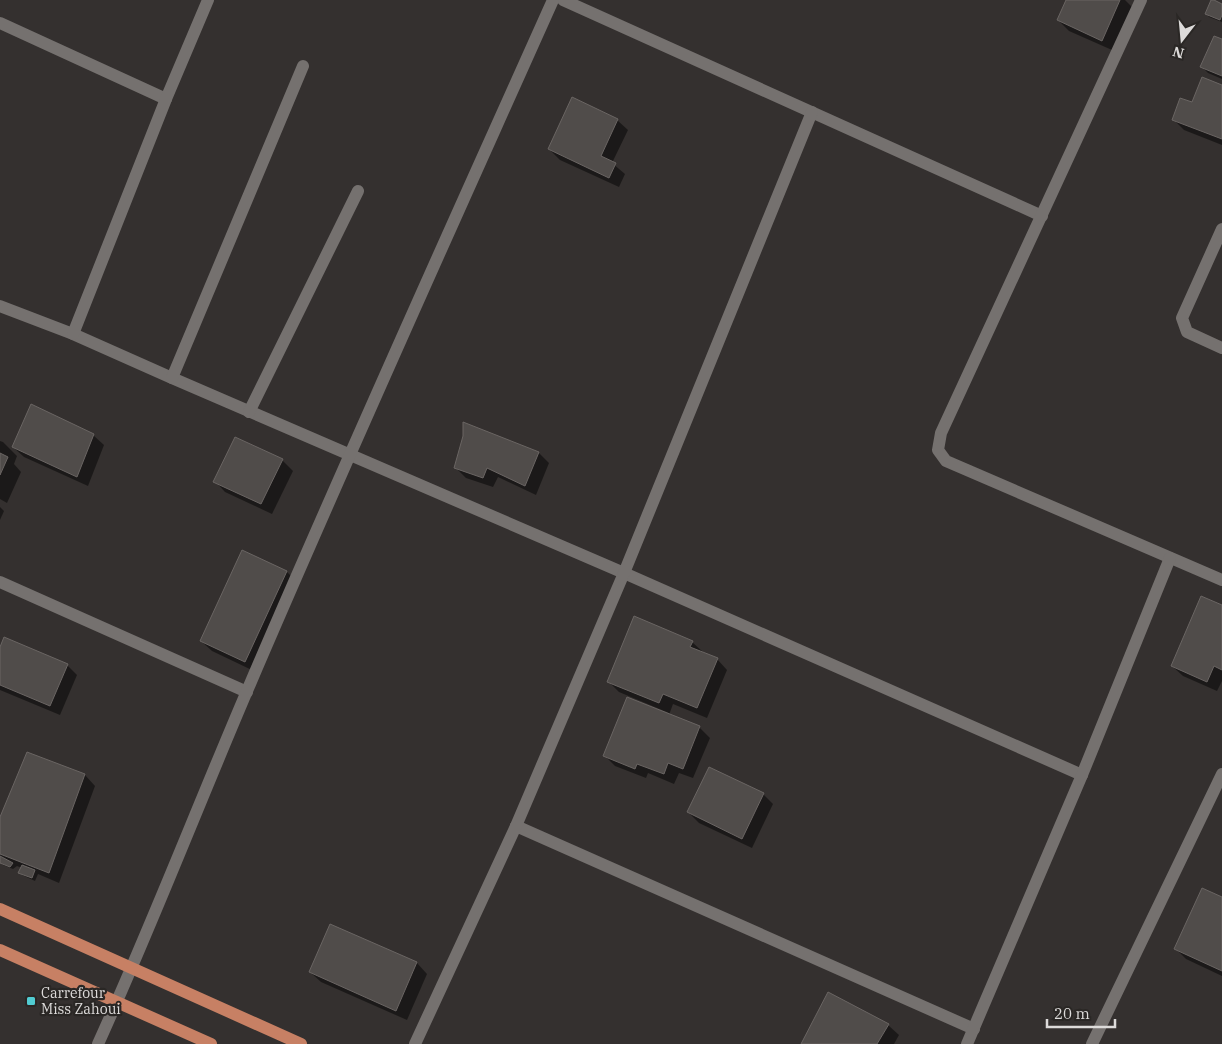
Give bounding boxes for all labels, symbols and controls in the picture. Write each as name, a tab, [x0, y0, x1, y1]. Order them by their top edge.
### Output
north arrow	[1157, 15, 1207, 65]
text: N	[1171, 42, 1186, 63]
place label: Carrefour Miss Zahoui	[41, 984, 121, 1018]
marker: Carrefour Miss Zahoui	[25, 995, 37, 1007]
scale bar	[1047, 996, 1114, 1028]
text: 20 m	[1054, 1004, 1090, 1023]

